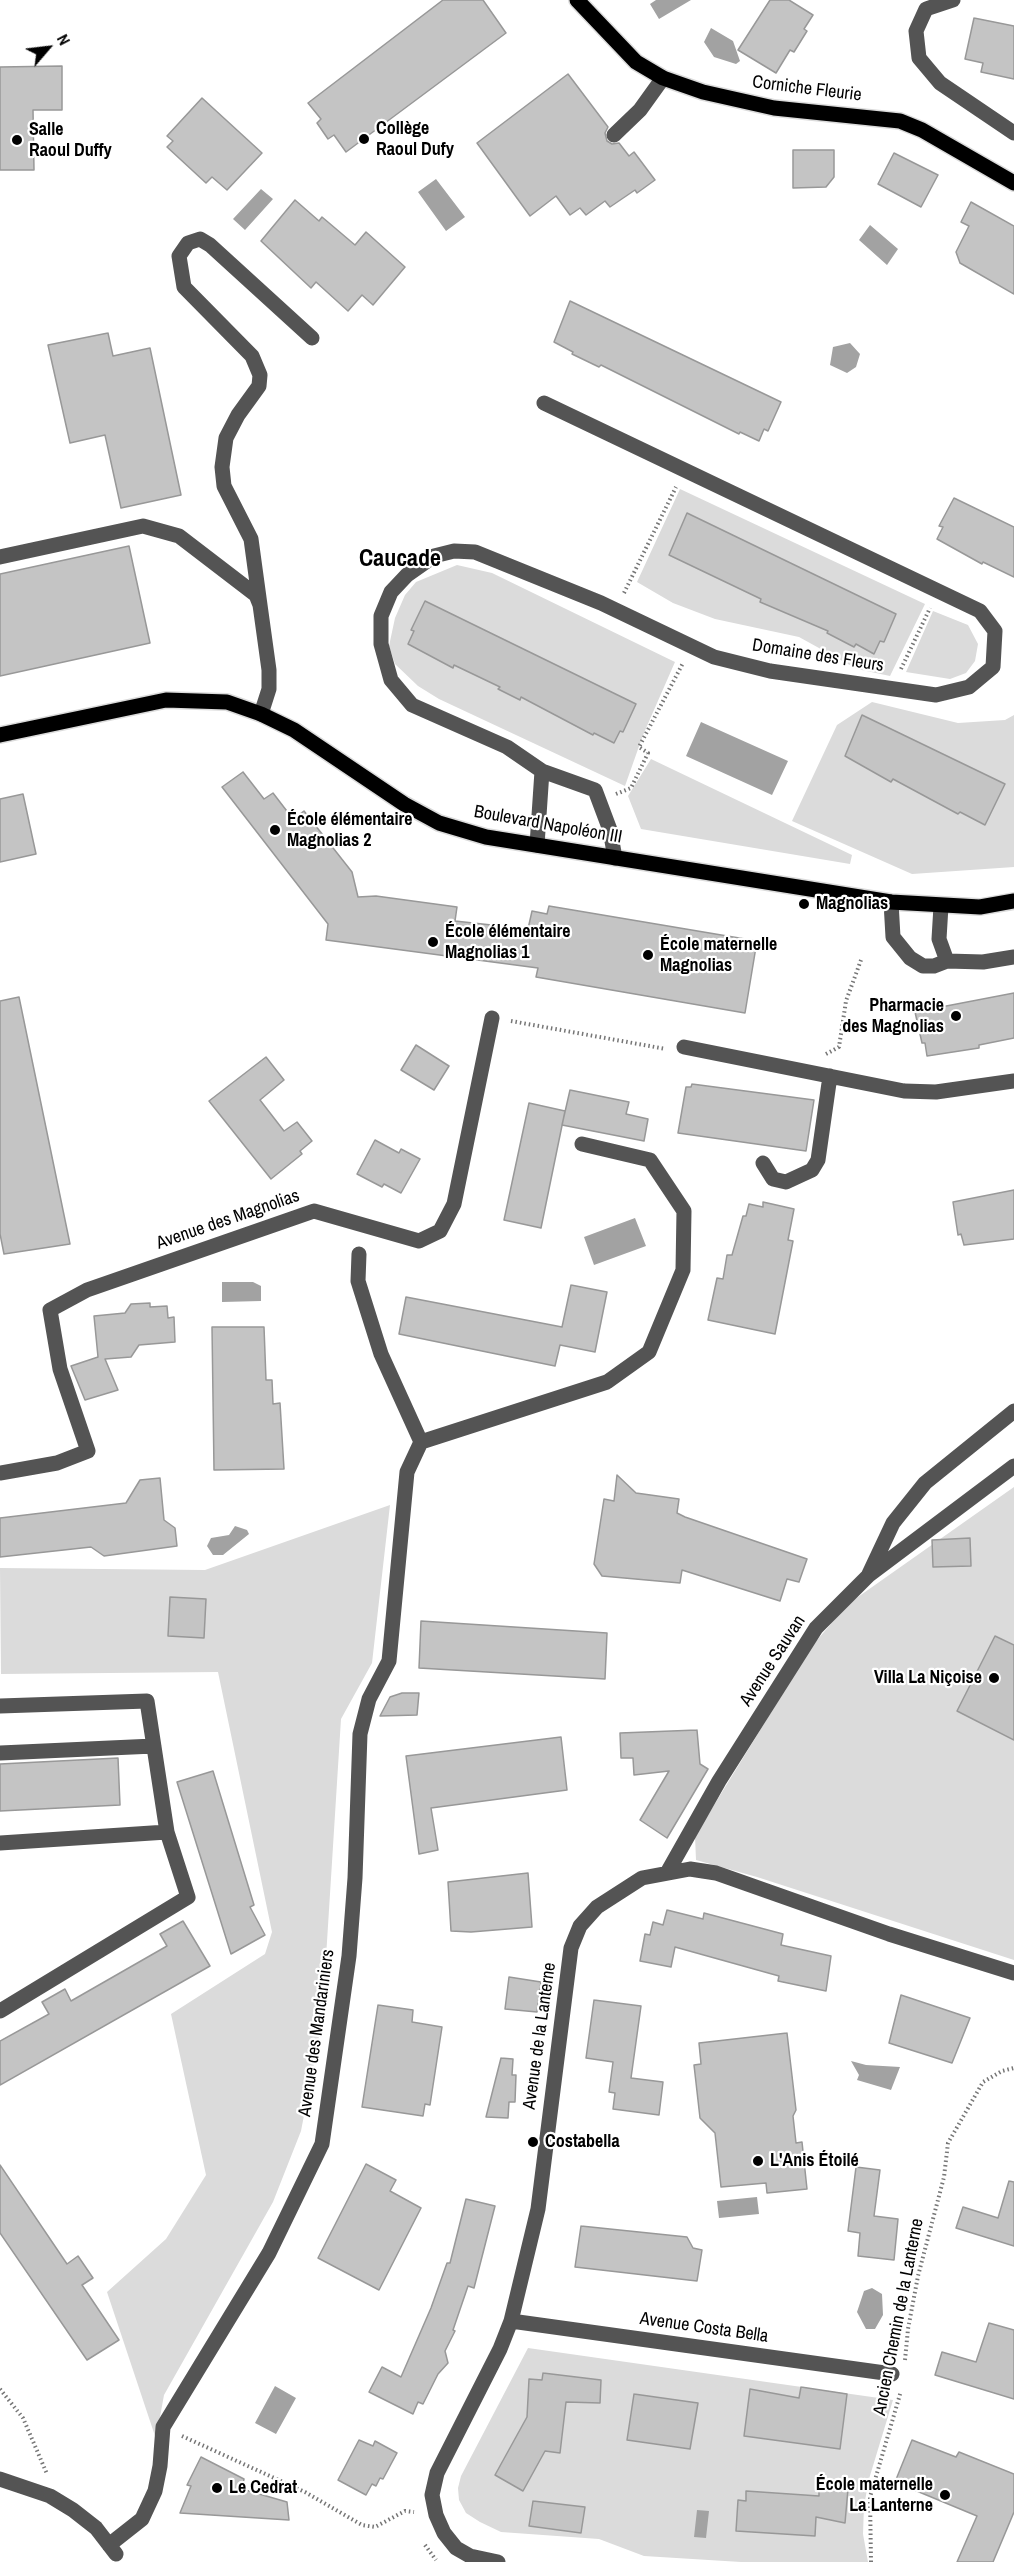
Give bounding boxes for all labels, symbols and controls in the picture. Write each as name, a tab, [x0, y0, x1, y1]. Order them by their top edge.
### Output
north arrow	[18, 18, 78, 78]
text: N	[52, 30, 76, 49]
street label: Corniche Fleurie	[751, 72, 863, 106]
place label: Collège Raoul Dufy	[376, 118, 454, 160]
place label: Salle Raoul Duffy	[29, 119, 112, 162]
marker: Collège Raoul Dufy	[357, 132, 371, 146]
marker: Salle Raoul Duffy	[10, 133, 24, 147]
district label: Caucade	[359, 546, 441, 574]
street label: Domaine des Fleurs	[751, 635, 885, 677]
street label: Boulevard Napoléon III	[472, 801, 624, 849]
place label: École élémentaire Magnolias 2	[287, 809, 413, 852]
marker: École élémentaire Magnolias 2	[268, 823, 282, 837]
place label: Magnolias	[816, 893, 888, 915]
marker: Magnolias	[797, 897, 811, 911]
place label: École élémentaire Magnolias 1	[445, 921, 571, 964]
place label: École maternelle Magnolias	[660, 934, 777, 976]
marker: École élémentaire Magnolias 1	[426, 935, 440, 949]
marker: École maternelle Magnolias	[641, 948, 655, 962]
place label: Pharmacie des Magnolias	[842, 995, 944, 1038]
marker: Pharmacie des Magnolias	[949, 1009, 963, 1023]
street label: Avenue des Magnolias	[154, 1185, 302, 1255]
street label: Avenue Sauvan	[736, 1612, 810, 1710]
place label: Villa La Niçoise	[874, 1667, 982, 1689]
marker: Villa La Niçoise	[987, 1671, 1001, 1685]
street label: Avenue des Mandariniers	[295, 1948, 339, 2118]
street label: Avenue de la Lanterne	[519, 1961, 561, 2111]
place label: Costabella	[545, 2131, 620, 2153]
marker: Costabella	[526, 2135, 540, 2149]
place label: L'Anis Étoilé	[770, 2150, 859, 2172]
marker: L'Anis Étoilé	[751, 2154, 765, 2168]
street label: Ancien Chemin de la Lanterne	[869, 2217, 929, 2417]
street label: Avenue Costa Bella	[638, 2308, 770, 2348]
place label: École maternelle La Lanterne	[816, 2474, 933, 2516]
place label: Le Cedrat	[229, 2477, 297, 2499]
marker: Le Cedrat	[210, 2481, 224, 2495]
marker: École maternelle La Lanterne	[938, 2488, 952, 2502]

